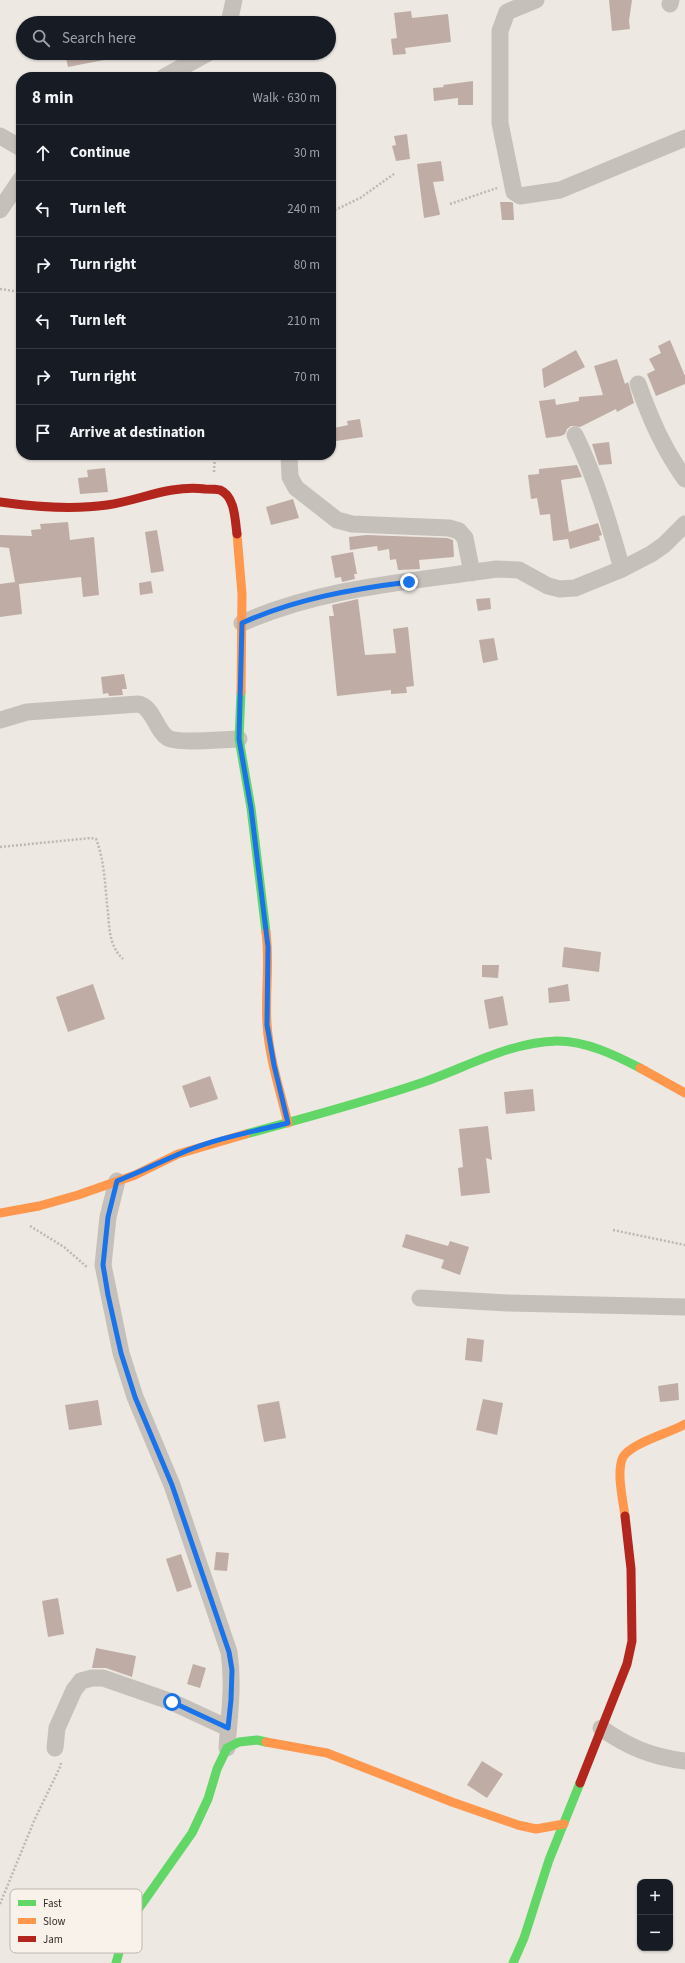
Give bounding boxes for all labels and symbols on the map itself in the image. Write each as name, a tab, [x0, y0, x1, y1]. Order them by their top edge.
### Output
route end	[400, 573, 418, 591]
route start	[163, 1693, 181, 1711]
legend	[10, 1889, 142, 1953]
text: Fast	[43, 1896, 62, 1911]
text: Slow	[43, 1914, 66, 1929]
text: Jam	[43, 1932, 63, 1947]

